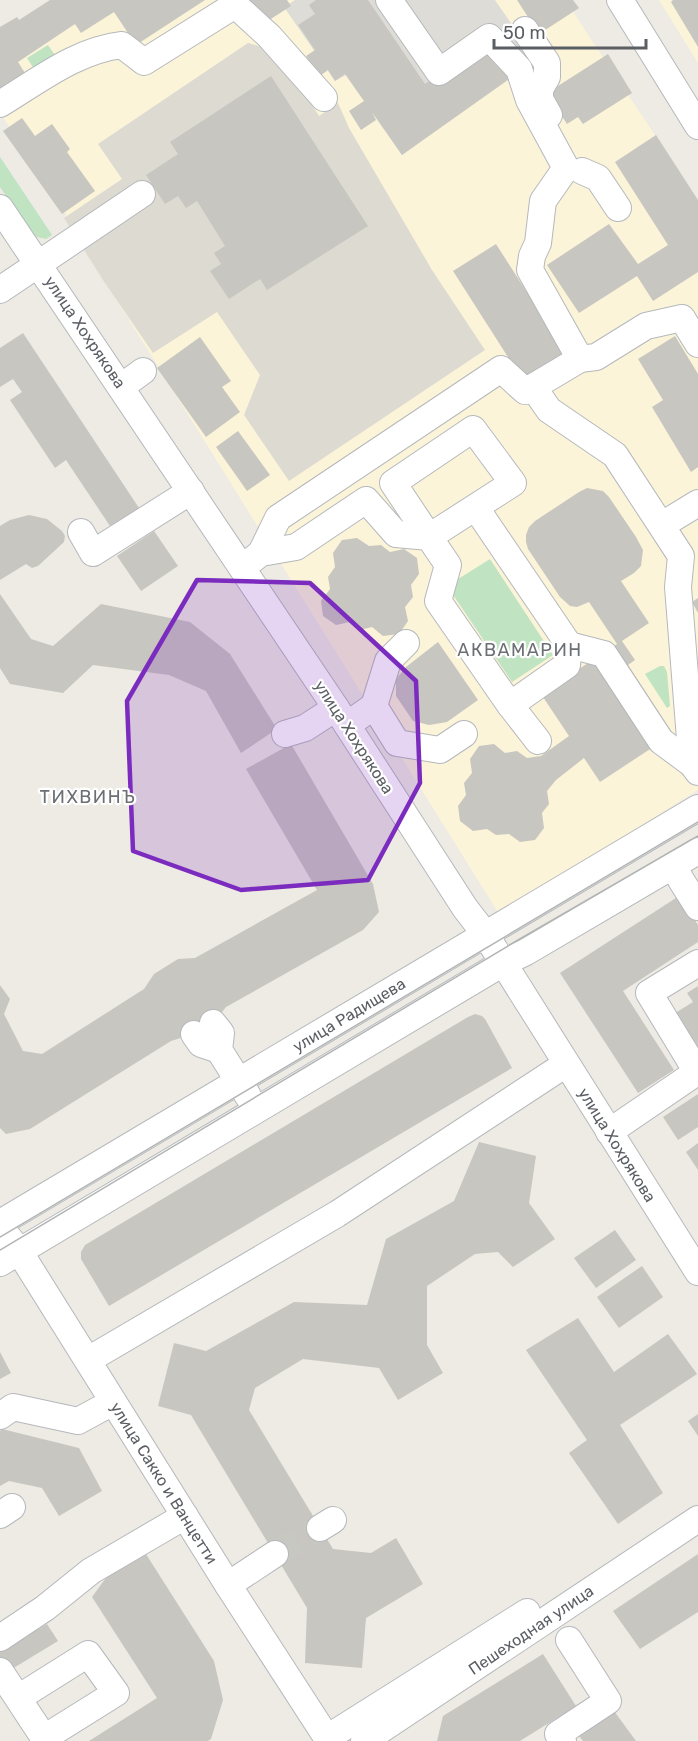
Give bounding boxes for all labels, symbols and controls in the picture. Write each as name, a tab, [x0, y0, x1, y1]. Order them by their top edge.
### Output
scale bar	[494, 12, 646, 50]
text: 50 m	[503, 22, 546, 44]
street label: улица Хохрякова	[40, 272, 130, 392]
district label: АКВАМАРИН	[457, 639, 583, 661]
street label: улица Хохрякова	[310, 677, 398, 797]
district label: ТИХВИНЪ	[40, 786, 136, 808]
street label: улица Радищева	[289, 974, 409, 1056]
street label: улица Хохрякова	[574, 1084, 660, 1206]
street label: улица Сакко и Ванцетти	[106, 1399, 222, 1567]
street label: Пешеходная улица	[465, 1581, 597, 1679]

